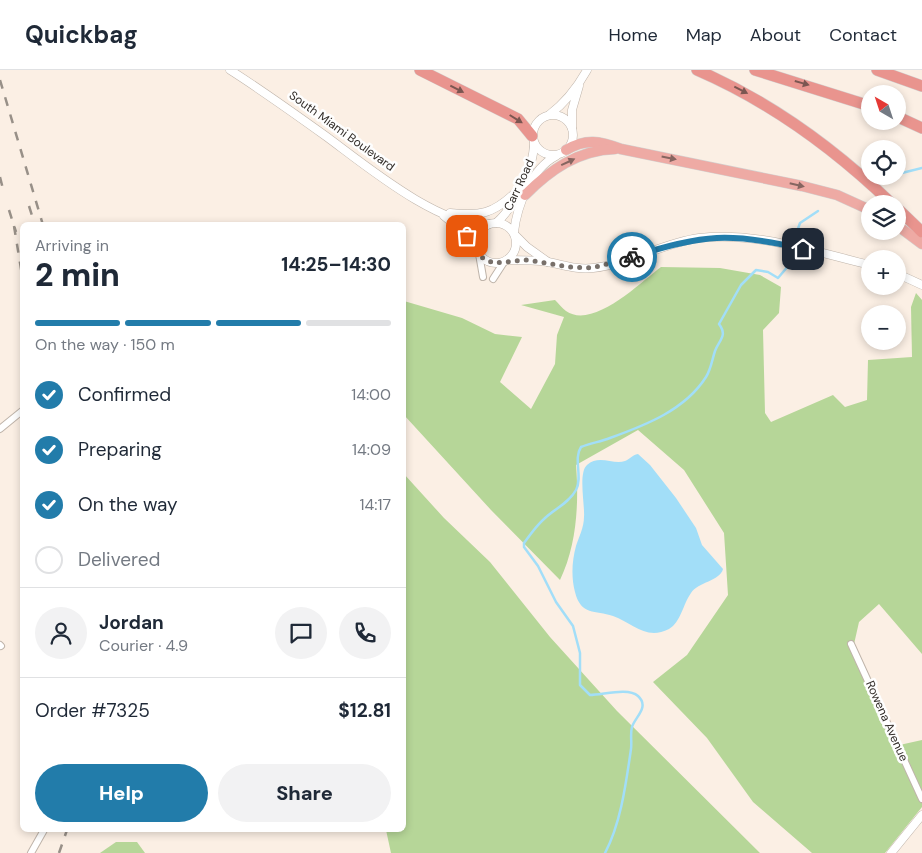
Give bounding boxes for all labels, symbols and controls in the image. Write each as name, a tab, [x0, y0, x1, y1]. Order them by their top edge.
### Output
text: Quickbag	[25, 19, 138, 50]
text: Home	[608, 23, 658, 47]
text: Map	[686, 23, 722, 47]
text: About	[750, 23, 801, 47]
text: Contact	[829, 23, 897, 47]
one-way arrow	[795, 80, 810, 88]
one-way arrow	[450, 85, 464, 93]
north arrow	[861, 85, 906, 130]
map controls	[861, 85, 906, 350]
one-way arrow	[734, 86, 748, 94]
street label: South Miami Boulevard	[286, 87, 398, 175]
one-way arrow	[509, 114, 522, 123]
button: locate	[861, 140, 906, 185]
one-way arrow	[661, 155, 677, 163]
street label: Carr Road	[500, 157, 538, 213]
one-way arrow	[561, 157, 576, 166]
one-way arrow	[789, 181, 805, 189]
button: layers	[861, 195, 906, 240]
pin	[446, 215, 488, 257]
icon: bag	[453, 222, 481, 250]
pin	[782, 228, 824, 270]
courier	[607, 232, 657, 282]
text: Arriving in	[35, 235, 109, 256]
icon: home	[789, 235, 817, 263]
icon: bike	[618, 243, 646, 271]
button: +	[861, 250, 906, 295]
text: 14:25–14:30	[281, 252, 391, 277]
text: 2 min	[35, 254, 120, 296]
button: −	[861, 305, 906, 350]
text: On the way · 150 m	[35, 334, 175, 355]
icon: check	[35, 381, 63, 409]
text: Confirmed	[78, 382, 171, 407]
text: 14:00	[351, 384, 391, 405]
icon: check	[35, 436, 63, 464]
text: Preparing	[78, 437, 162, 462]
text: 14:09	[352, 439, 391, 460]
icon: check	[35, 491, 63, 519]
text: On the way	[78, 492, 178, 517]
text: 14:17	[360, 494, 391, 515]
text: Delivered	[78, 547, 160, 572]
button: person	[35, 607, 87, 659]
button: chat	[275, 607, 327, 659]
button: phone	[339, 607, 391, 659]
text: Jordan	[99, 610, 164, 635]
text: Courier · 4.9	[99, 635, 188, 656]
street label: Rowena Avenue	[862, 678, 912, 764]
text: Order #7325	[35, 698, 150, 723]
text: $12.81	[338, 698, 391, 723]
button: Help	[35, 764, 208, 822]
button: Share	[218, 764, 391, 822]

